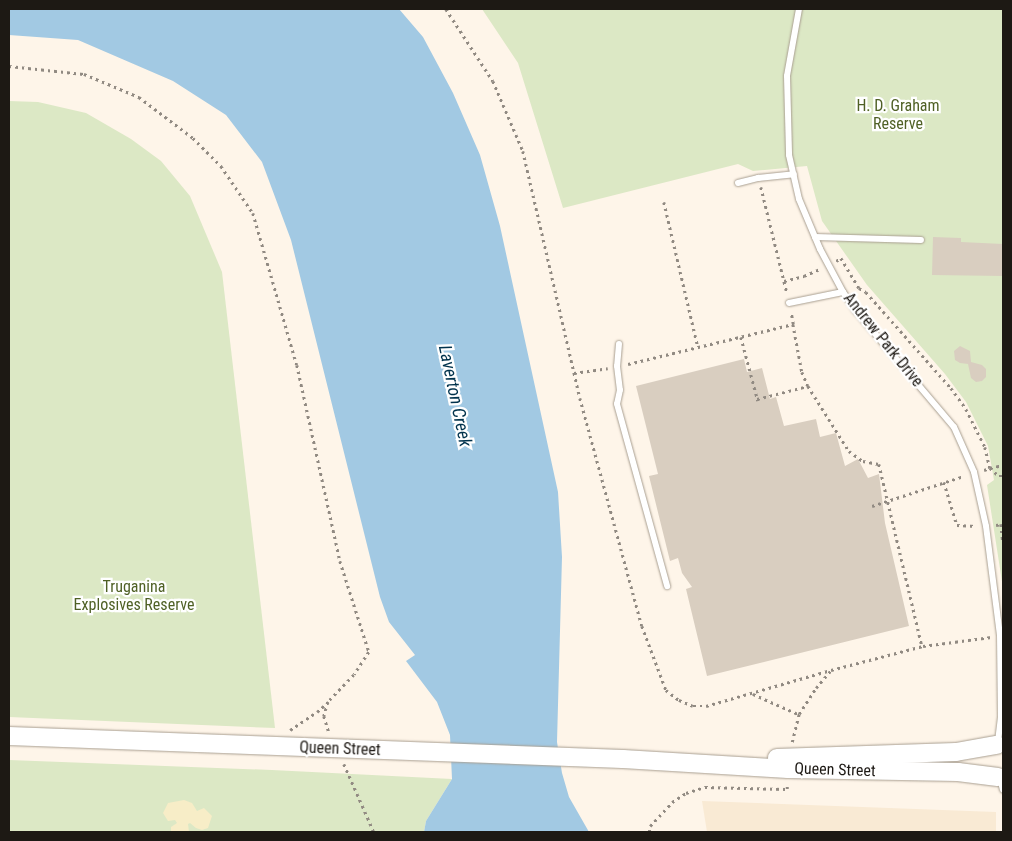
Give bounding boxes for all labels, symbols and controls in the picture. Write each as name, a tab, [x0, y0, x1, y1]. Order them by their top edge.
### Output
park label: H. D. Graham Reserve	[856, 96, 940, 134]
street label: Andrew Park Drive	[839, 289, 927, 391]
water label: Laverton Creek	[434, 343, 476, 449]
park label: Truganina Explosives Reserve	[74, 577, 194, 615]
street label: Queen Street	[299, 738, 381, 760]
street label: Queen Street	[794, 759, 876, 781]

